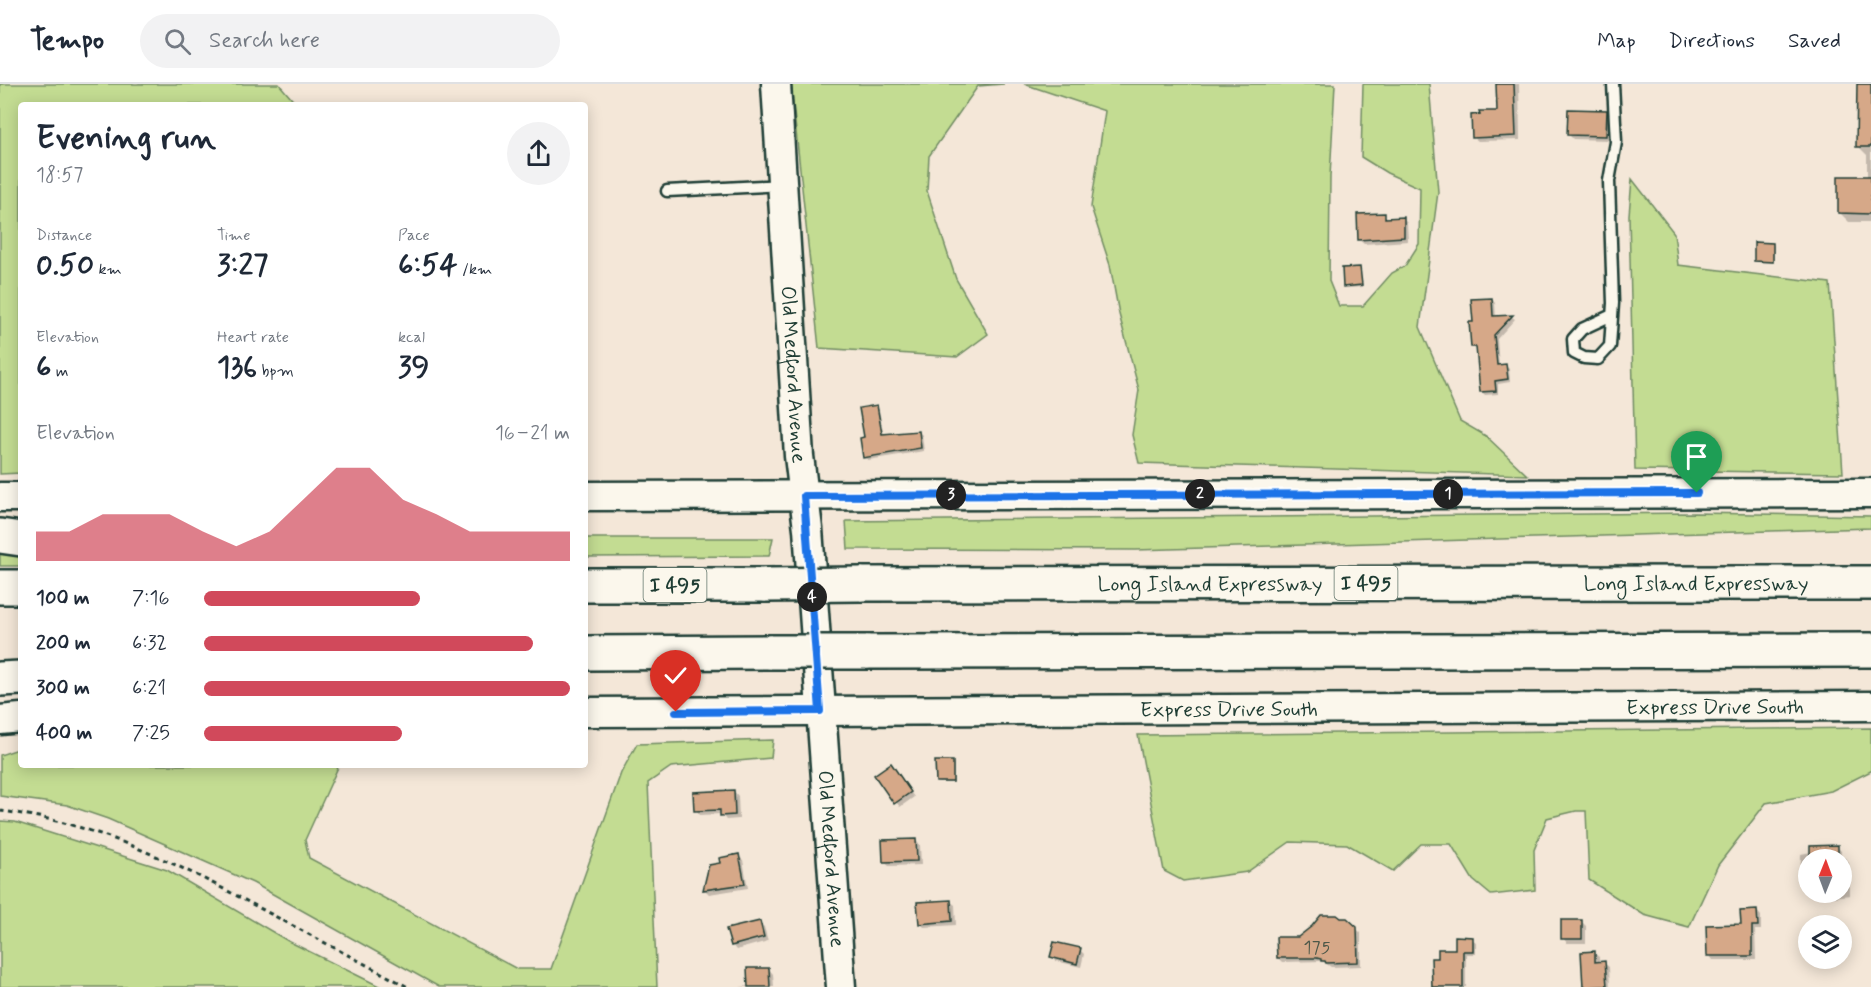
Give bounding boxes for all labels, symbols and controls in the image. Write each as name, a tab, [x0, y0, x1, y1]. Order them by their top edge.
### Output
search box	[140, 14, 560, 68]
text: Tempo	[30, 23, 104, 60]
icon: search	[161, 25, 194, 58]
text: Search here	[209, 27, 320, 55]
text: Map	[1597, 27, 1636, 55]
text: Directions	[1669, 27, 1755, 55]
text: Saved	[1788, 27, 1841, 55]
text: Evening run	[36, 117, 216, 161]
button: share	[507, 122, 570, 185]
text: 18:57	[36, 162, 83, 189]
text: Distance	[36, 225, 92, 246]
text: Time	[217, 225, 251, 246]
text: Pace	[398, 225, 430, 246]
text: 0.50	[36, 246, 94, 285]
text: 3:27	[217, 246, 268, 285]
text: 6:54	[398, 246, 458, 285]
text: km	[94, 259, 122, 280]
text: /km	[458, 259, 492, 280]
street label: Old Medford Avenue	[774, 285, 813, 465]
text: Elevation	[36, 327, 99, 348]
text: Heart rate	[217, 327, 289, 348]
text: kcal	[398, 327, 425, 348]
text: 6	[36, 348, 51, 387]
text: 136	[217, 348, 257, 387]
text: 39	[398, 348, 429, 387]
text: m	[51, 361, 68, 382]
text: bpm	[257, 361, 294, 382]
text: Elevation	[36, 420, 115, 447]
text: 16–21 m	[495, 420, 570, 447]
pin	[1671, 431, 1722, 493]
icon: arrive	[1680, 440, 1713, 473]
pin: 2	[1185, 479, 1215, 509]
pin: 1	[1433, 479, 1463, 509]
pin: 3	[936, 480, 966, 510]
text: 2	[1196, 483, 1204, 504]
text: 1	[1444, 483, 1452, 504]
text: 3	[947, 484, 955, 505]
road number: I 495	[1334, 566, 1398, 600]
road number: I 495	[644, 568, 706, 602]
street label: Long Island Expressway	[1583, 570, 1809, 599]
street label: Long Island Expressway	[1097, 571, 1323, 600]
pin: 4	[797, 582, 827, 612]
text: 100 m	[36, 585, 90, 612]
text: 7:16	[132, 585, 169, 612]
text: 4	[807, 586, 817, 607]
text: 200 m	[36, 630, 91, 657]
text: 6:32	[132, 630, 167, 657]
pin	[650, 650, 701, 712]
icon: check	[659, 659, 692, 692]
text: 300 m	[36, 675, 90, 702]
text: 6:21	[132, 675, 166, 702]
street label: Express Drive South	[1626, 693, 1804, 722]
street label: Express Drive South	[1140, 696, 1318, 724]
text: 400 m	[36, 720, 92, 747]
text: 7:25	[132, 720, 170, 747]
street label: Old Medford Avenue	[810, 769, 851, 949]
north arrow	[1798, 849, 1852, 903]
map controls	[1798, 849, 1852, 969]
button: layers	[1798, 915, 1852, 969]
house number: 175	[1303, 936, 1331, 960]

